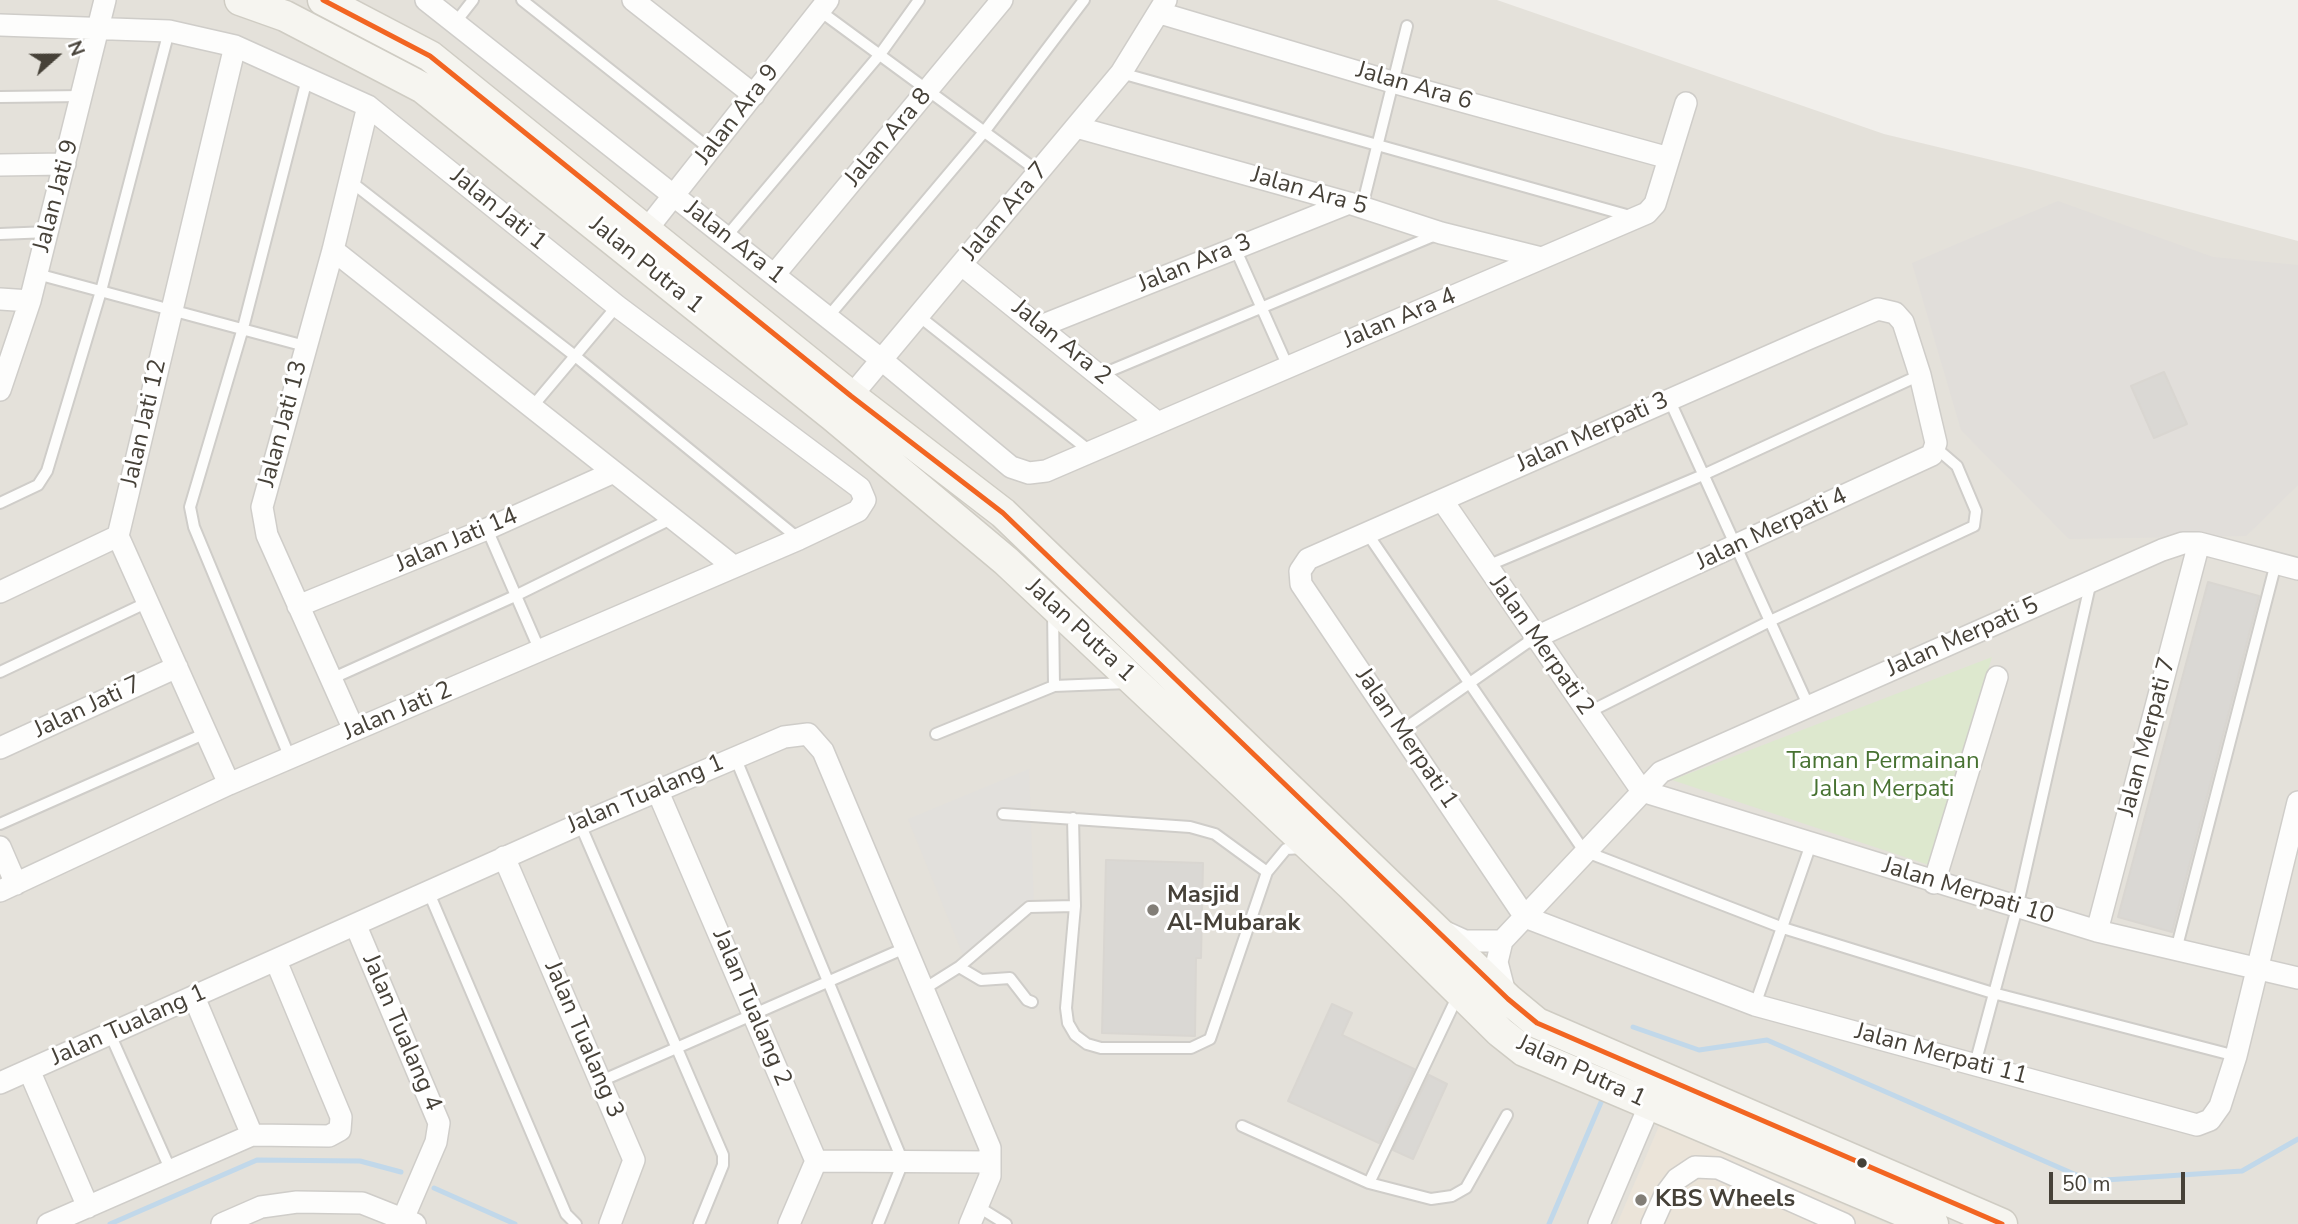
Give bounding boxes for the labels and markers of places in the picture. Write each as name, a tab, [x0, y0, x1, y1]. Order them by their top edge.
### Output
place label: Masjid Al-Mubarak	[1167, 882, 1300, 938]
marker: Masjid Al-Mubarak	[1145, 902, 1161, 918]
unlabelled marker	[1855, 1156, 1869, 1170]
place label: KBS Wheels	[1655, 1186, 1795, 1214]
marker: KBS Wheels	[1633, 1192, 1649, 1208]

